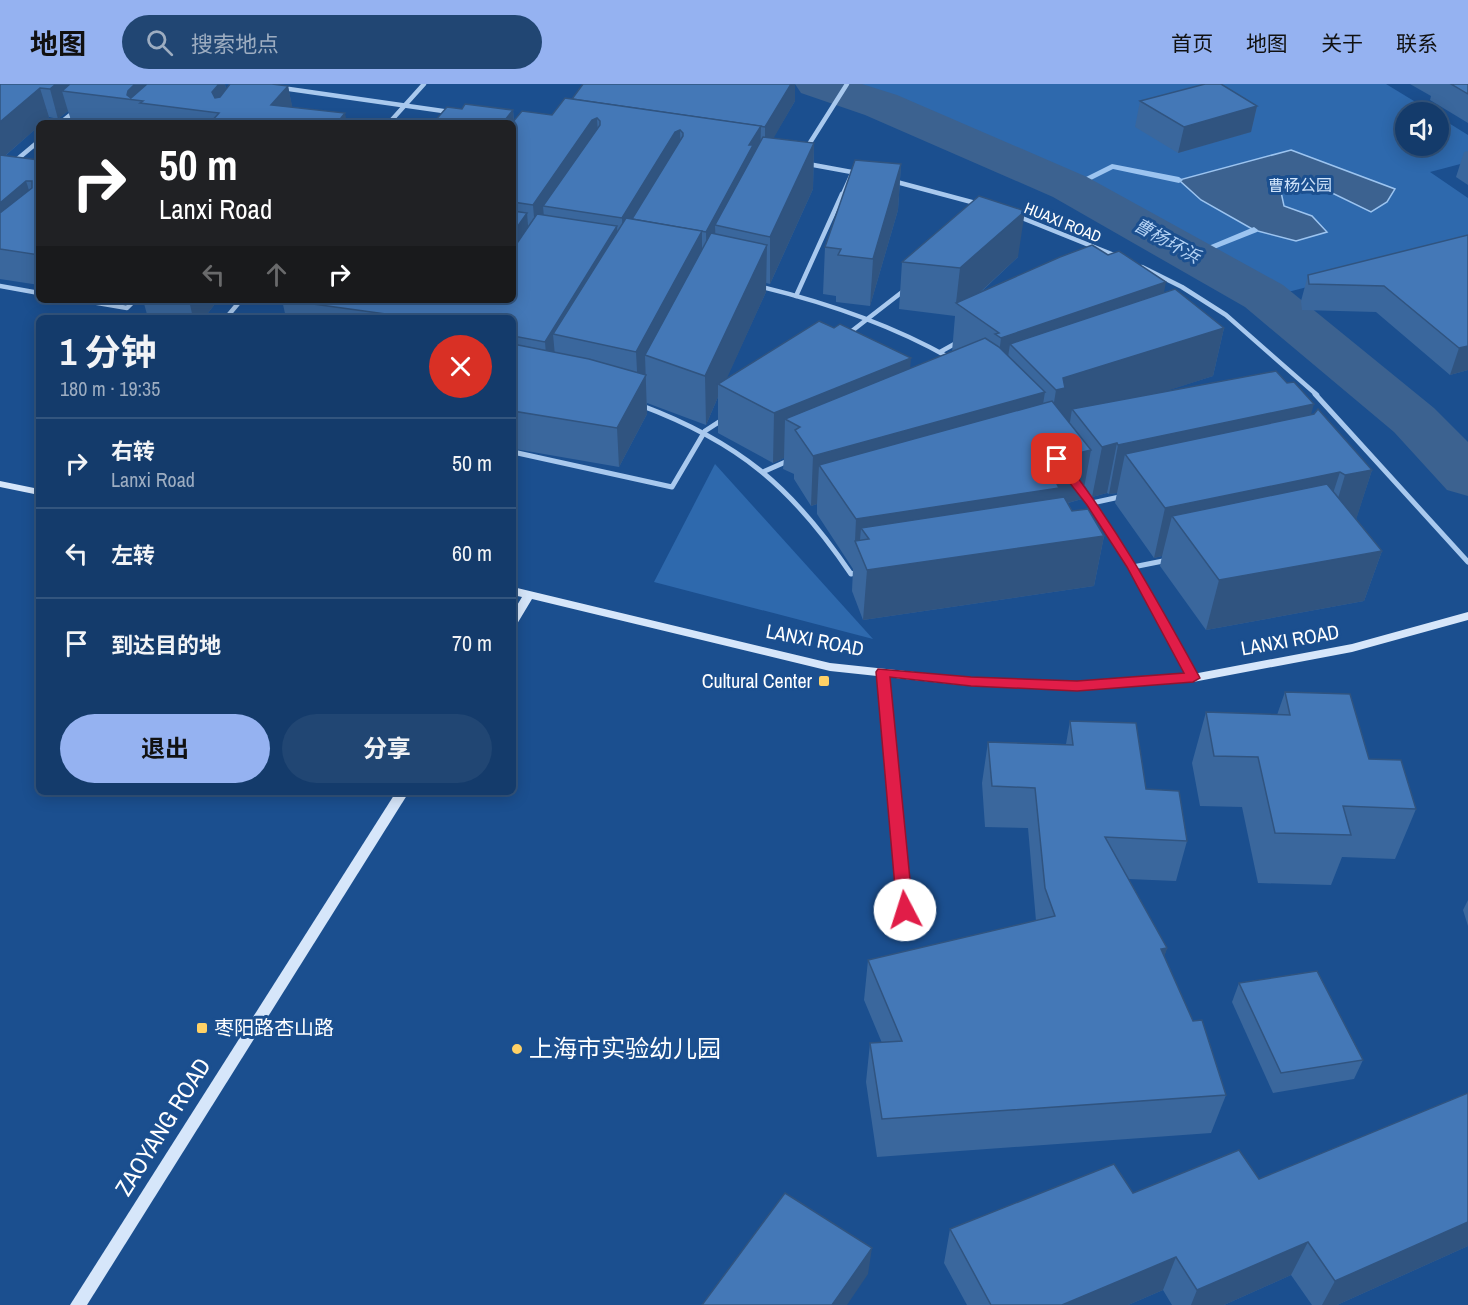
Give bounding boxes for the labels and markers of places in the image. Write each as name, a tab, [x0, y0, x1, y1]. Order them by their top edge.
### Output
pin	[1031, 433, 1082, 484]
place label: Cultural Center	[702, 667, 813, 694]
marker: Cultural Center	[817, 674, 831, 688]
place label: 枣阳路杏山路	[214, 1014, 334, 1041]
marker: 枣阳路杏山路	[195, 1021, 209, 1035]
place label: 上海市实验幼儿园	[529, 1032, 721, 1064]
marker: 上海市实验幼儿园	[510, 1042, 524, 1056]

